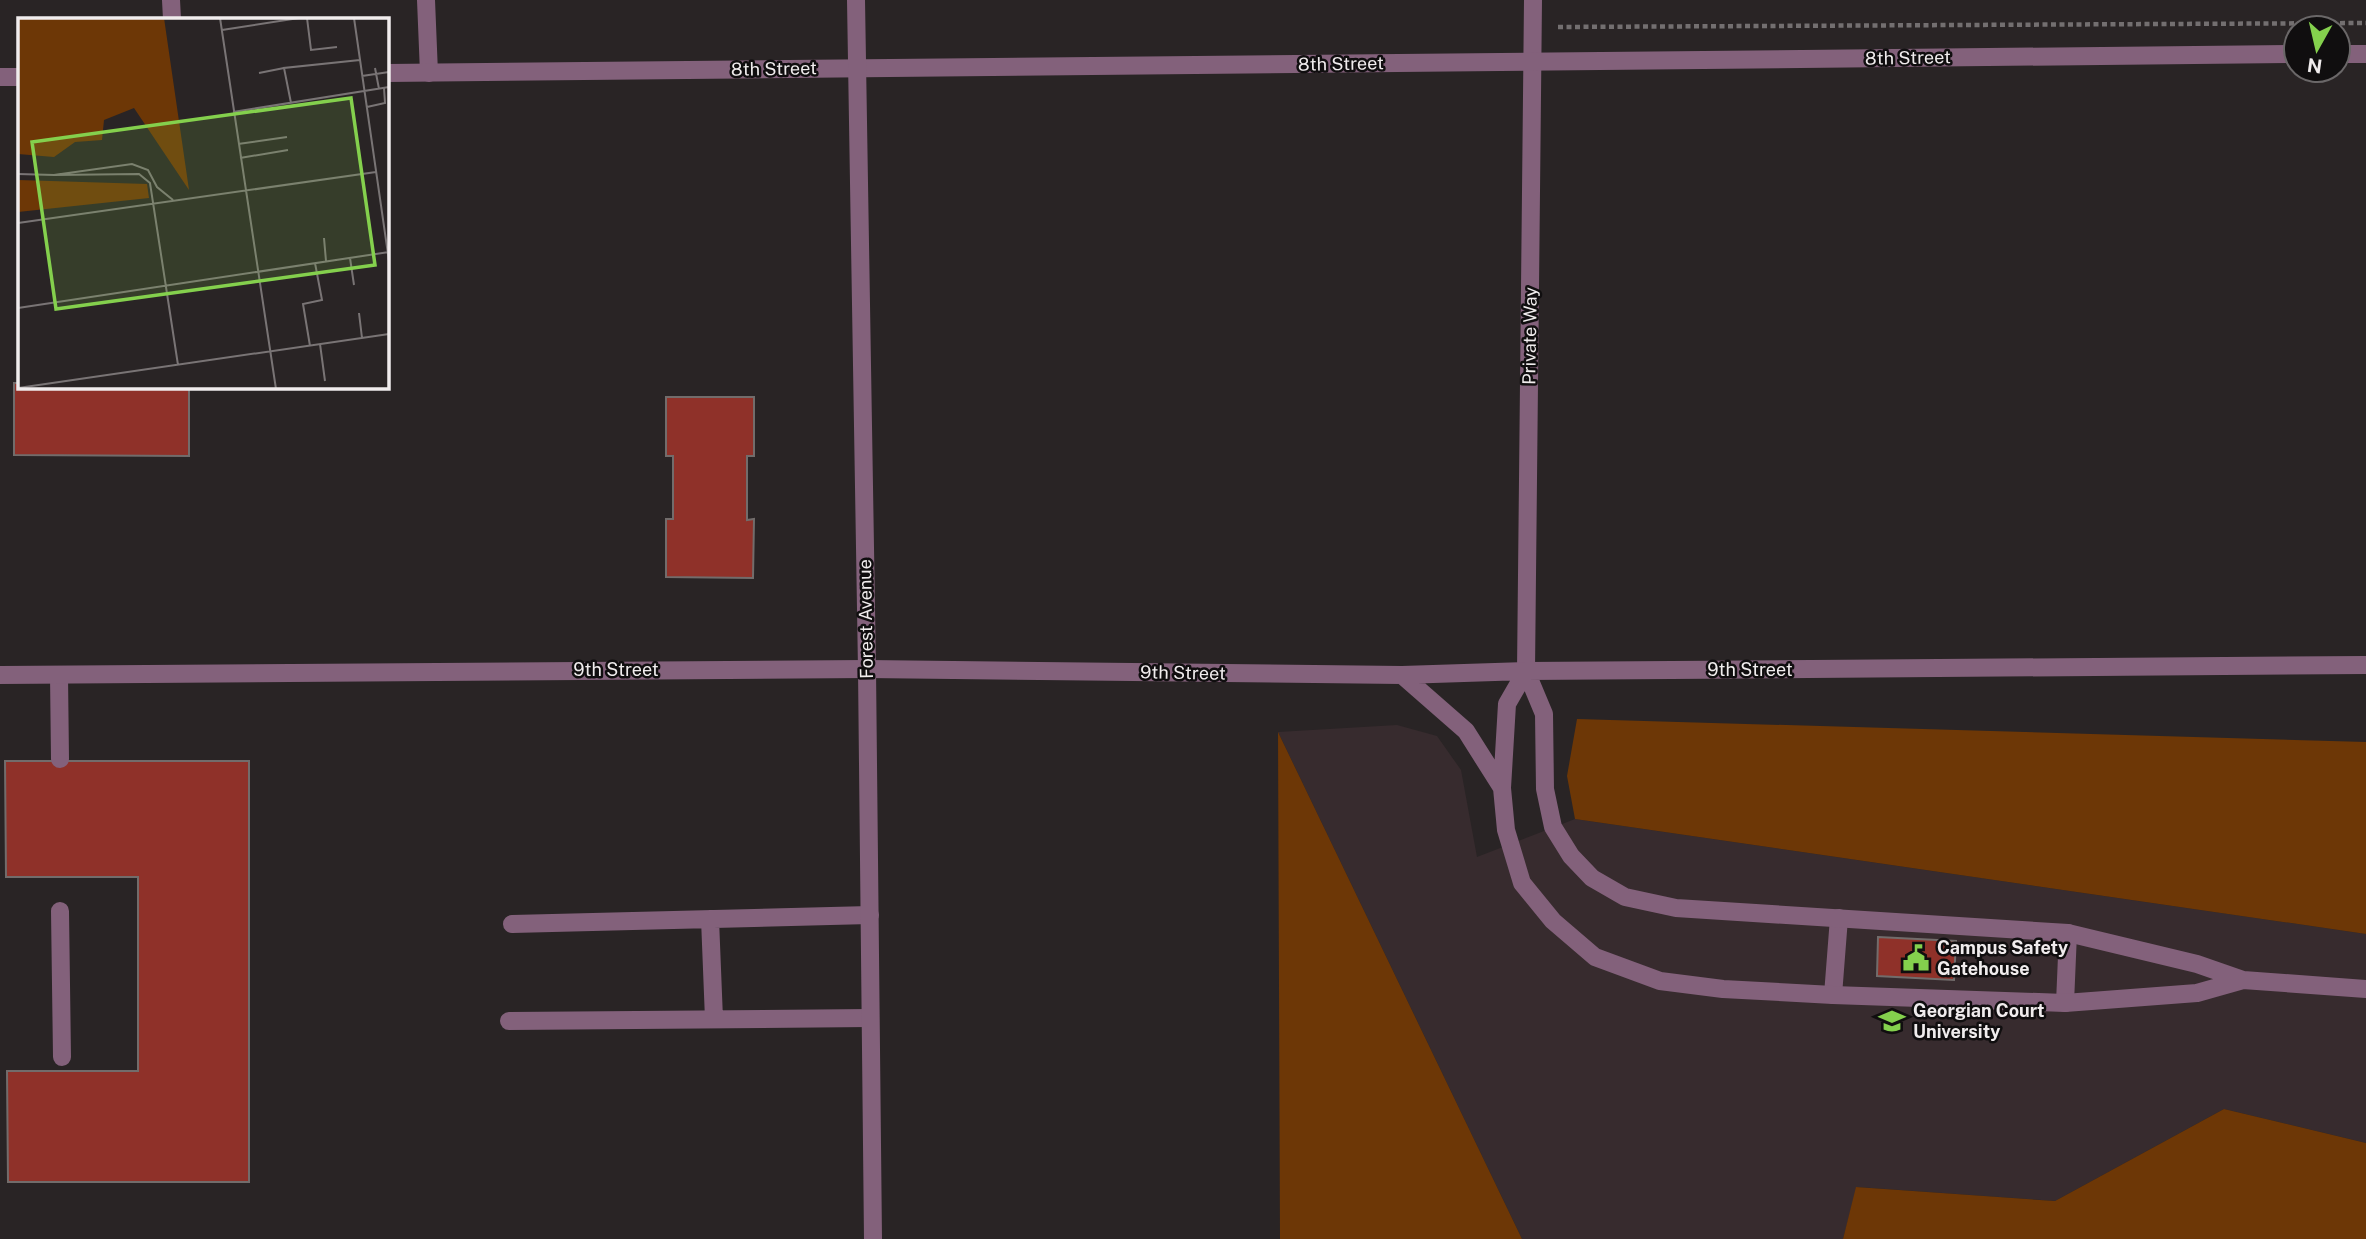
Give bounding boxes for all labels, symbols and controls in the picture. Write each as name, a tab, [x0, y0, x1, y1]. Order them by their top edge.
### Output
north arrow	[2282, 14, 2352, 84]
inset map	[18, 18, 388, 388]
street label: 8th Street	[1865, 46, 1951, 69]
street label: 8th Street	[1298, 52, 1384, 75]
text: N	[2306, 54, 2324, 78]
street label: 8th Street	[731, 57, 817, 80]
street label: Private Way	[1518, 287, 1541, 385]
street label: Forest Avenue	[854, 559, 877, 679]
street label: 9th Street	[573, 659, 659, 680]
street label: 9th Street	[1707, 659, 1793, 680]
street label: 9th Street	[1140, 661, 1226, 684]
place label: Campus Safety Gatehouse	[1937, 937, 2068, 979]
public building icon: Campus Safety Gatehouse	[1901, 943, 1931, 973]
place label: Georgian Court University	[1913, 1000, 2045, 1042]
school or university icon: Georgian Court University	[1877, 1006, 1907, 1036]

